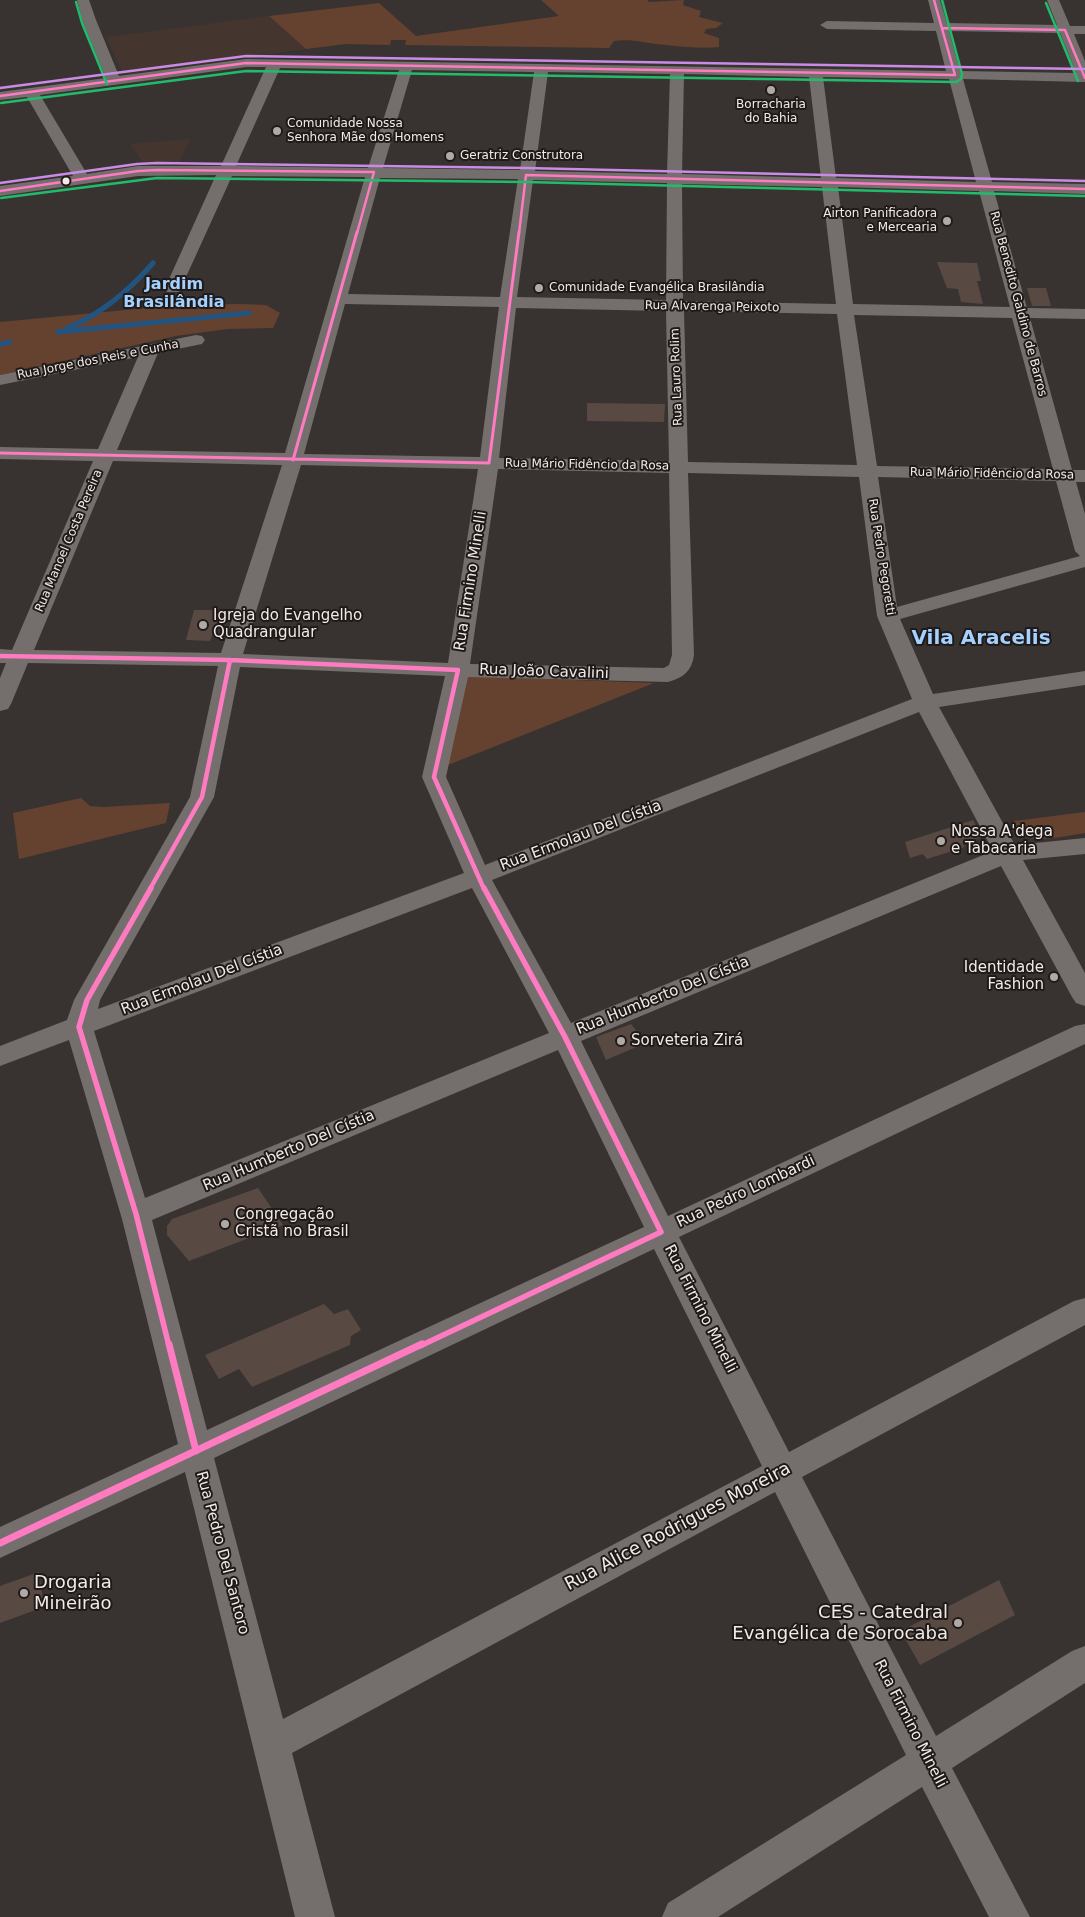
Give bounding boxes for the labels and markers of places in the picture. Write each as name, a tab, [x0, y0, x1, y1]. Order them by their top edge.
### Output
marker: Borracharia do Bahia	[765, 84, 777, 96]
place label: Borracharia do Bahia	[736, 98, 806, 126]
place label: Comunidade Nossa Senhora Mãe dos Homens	[287, 117, 444, 145]
marker: Comunidade Nossa Senhora Mãe dos Homens	[271, 125, 283, 137]
place label: Geratriz Construtora	[460, 149, 583, 163]
marker: Geratriz Construtora	[444, 150, 456, 162]
unlabelled marker	[61, 176, 71, 186]
place label: Airton Panificadora e Mercearia	[823, 207, 937, 235]
marker: Airton Panificadora e Mercearia	[941, 215, 953, 227]
place label: Comunidade Evangélica Brasilândia	[549, 281, 765, 295]
marker: Comunidade Evangélica Brasilândia	[533, 282, 545, 294]
place label: Igreja do Evangelho Quadrangular	[213, 607, 362, 642]
marker: Igreja do Evangelho Quadrangular	[197, 619, 209, 631]
place label: Nossa A'dega e Tabacaria	[951, 823, 1053, 858]
marker: Nossa A'dega e Tabacaria	[935, 835, 947, 847]
place label: Identidade Fashion	[964, 959, 1044, 994]
marker: Identidade Fashion	[1048, 971, 1060, 983]
place label: Sorveteria Zirá	[631, 1032, 743, 1050]
marker: Sorveteria Zirá	[615, 1035, 627, 1047]
place label: Congregação Cristã no Brasil	[235, 1206, 349, 1241]
marker: Congregação Cristã no Brasil	[219, 1218, 231, 1230]
place label: Drogaria Mineirão	[34, 1572, 112, 1615]
marker: Drogaria Mineirão	[18, 1587, 30, 1599]
place label: CES - Catedral Evangélica de Sorocaba	[732, 1602, 948, 1645]
marker: CES - Catedral Evangélica de Sorocaba	[952, 1617, 964, 1629]

